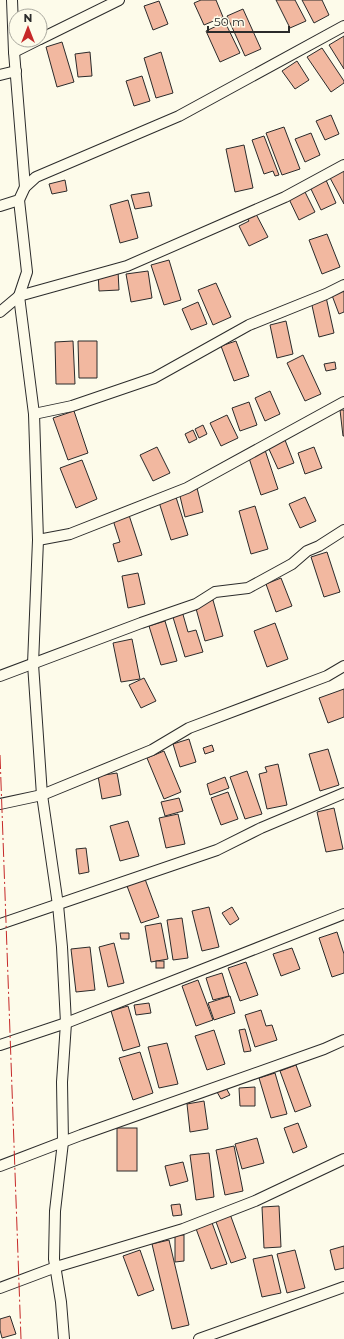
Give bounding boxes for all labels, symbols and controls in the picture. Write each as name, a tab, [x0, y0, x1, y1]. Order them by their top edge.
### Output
north arrow	[8, 8, 48, 48]
scale bar	[208, 8, 289, 34]
text: N	[24, 11, 32, 25]
text: 50 m	[214, 14, 245, 29]

